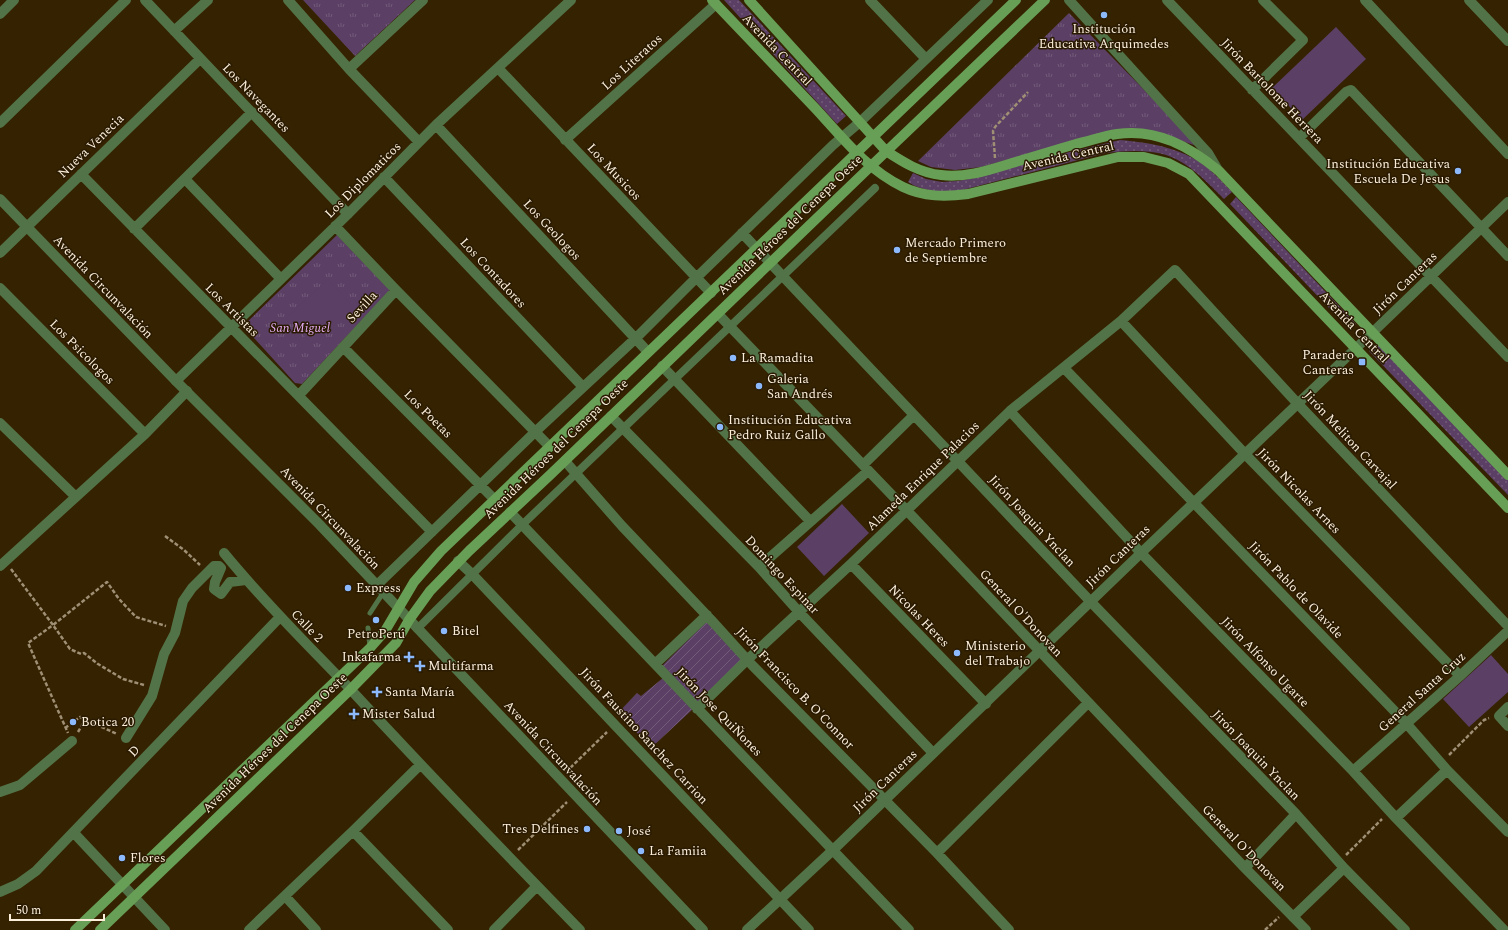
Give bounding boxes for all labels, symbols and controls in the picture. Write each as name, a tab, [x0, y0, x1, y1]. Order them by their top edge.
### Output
street label: Avenida Central	[737, 9, 817, 91]
marker: Institución Educativa Arquimedes	[1099, 10, 1109, 20]
place label: Institución Educativa Arquimedes	[1039, 19, 1169, 54]
street label: Los Literatos	[597, 29, 667, 95]
street label: Jirón Bartolome Herrera	[1216, 34, 1328, 149]
street label: Los Navegantes	[217, 58, 295, 138]
street label: Nueva Venecia	[53, 109, 129, 183]
street label: Avenida Central	[1020, 136, 1116, 176]
street label: Los Diplomaticos	[320, 137, 406, 223]
street label: Los Musicos	[582, 139, 646, 205]
street label: Avenida Héroes del Cenepa Oeste	[713, 150, 867, 300]
place label: Institución Educativa Escuela De Jesus	[1326, 154, 1451, 189]
marker: Institución Educativa Escuela De Jesus	[1453, 166, 1463, 176]
street label: Los Geologos	[518, 195, 586, 265]
street label: Avenida Circunvalación	[48, 231, 158, 344]
street label: Los Contadores	[455, 233, 531, 313]
place label: Mercado Primero de Septiembre	[905, 233, 1006, 268]
marker: Mercado Primero de Septiembre	[892, 245, 902, 255]
street label: Jirón Canteras	[1368, 247, 1442, 319]
street label: Los Artistas	[200, 278, 264, 342]
street label: Sevilla	[342, 286, 383, 328]
street label: Avenida Central	[1314, 286, 1394, 368]
street label: Los Psicologos	[45, 315, 119, 389]
park label: San Miguel	[270, 318, 331, 338]
place label: Paradero Canteras	[1302, 345, 1354, 380]
place label: La Ramadita	[741, 348, 814, 368]
marker: La Ramadita	[728, 353, 738, 363]
marker: Paradero Canteras	[1357, 357, 1367, 367]
place label: Galeria San Andrés	[767, 369, 833, 404]
street label: Avenida Héroes del Cenepa Oeste	[479, 374, 633, 524]
marker: Galeria San Andrés	[754, 381, 764, 391]
street label: Los Poetas	[399, 385, 457, 443]
street label: Jirón Meliton Carvajal	[1299, 386, 1401, 494]
place label: Institución Educativa Pedro Ruiz Gallo	[728, 410, 852, 445]
street label: Alameda Enrique Palacios	[862, 416, 984, 536]
marker: Institución Educativa Pedro Ruiz Gallo	[715, 422, 725, 432]
street label: Jirón Nicolas Arnes	[1253, 443, 1345, 539]
street label: Avenida Circunvalación	[275, 462, 385, 575]
street label: Jirón Joaquin Ynclan	[984, 470, 1080, 572]
street label: Jirón Canteras	[1081, 520, 1155, 592]
street label: Domingo Espinar	[740, 531, 824, 619]
street label: Jirón Pablo de Olavide	[1244, 537, 1348, 643]
street label: General O'Donovan	[975, 564, 1068, 662]
place label: Express	[356, 578, 401, 598]
street label: Nicolas Heres	[884, 580, 954, 652]
marker: Express	[343, 583, 353, 593]
street label: Calle 2	[286, 605, 328, 647]
street label: Jirón Alfonso Ugarte	[1216, 612, 1314, 712]
marker: PetroPerú	[371, 615, 381, 625]
place label: Bitel	[452, 621, 480, 641]
street label: Jirón Francisco B. O'Connor	[731, 622, 859, 754]
place label: PetroPerú	[347, 624, 405, 644]
marker: Bitel	[439, 626, 449, 636]
place label: Ministerio del Trabajo	[965, 636, 1030, 671]
place label: Inkafarma	[342, 647, 402, 667]
street label: General Santa Cruz	[1374, 647, 1470, 737]
marker: Ministerio del Trabajo	[952, 648, 962, 658]
marker: Inkafarma	[404, 652, 414, 662]
place label: Multifarma	[428, 656, 494, 676]
marker: Multifarma	[415, 661, 425, 671]
street label: Jirón Faustino Sanchez Carrion	[575, 663, 713, 809]
street label: Jirón Jose QuiÑones	[671, 663, 767, 761]
street label: Avenida Héroes del Cenepa Oeste	[198, 668, 352, 818]
place label: Santa María	[385, 682, 455, 702]
marker: Santa María	[372, 687, 382, 697]
street label: Avenida Circunvalación	[499, 696, 607, 810]
place label: Mister Salud	[362, 704, 435, 724]
street label: Jirón Joaquin Ynclan	[1207, 705, 1305, 805]
marker: Mister Salud	[349, 709, 359, 719]
place label: Botica 20	[81, 712, 135, 732]
marker: Botica 20	[68, 717, 78, 727]
street label: D	[123, 740, 145, 762]
street label: Jirón Canteras	[848, 745, 922, 817]
street label: General O'Donovan	[1197, 800, 1291, 896]
place label: Tres Delfines	[502, 819, 579, 839]
place label: José	[627, 821, 651, 841]
marker: Tres Delfines	[582, 824, 592, 834]
marker: José	[614, 826, 624, 836]
place label: La Famiia	[649, 841, 707, 861]
marker: La Famiia	[636, 846, 646, 856]
place label: Flores	[130, 848, 166, 868]
marker: Flores	[117, 853, 127, 863]
scale bar	[10, 896, 104, 922]
text: 50 m	[16, 901, 41, 920]

